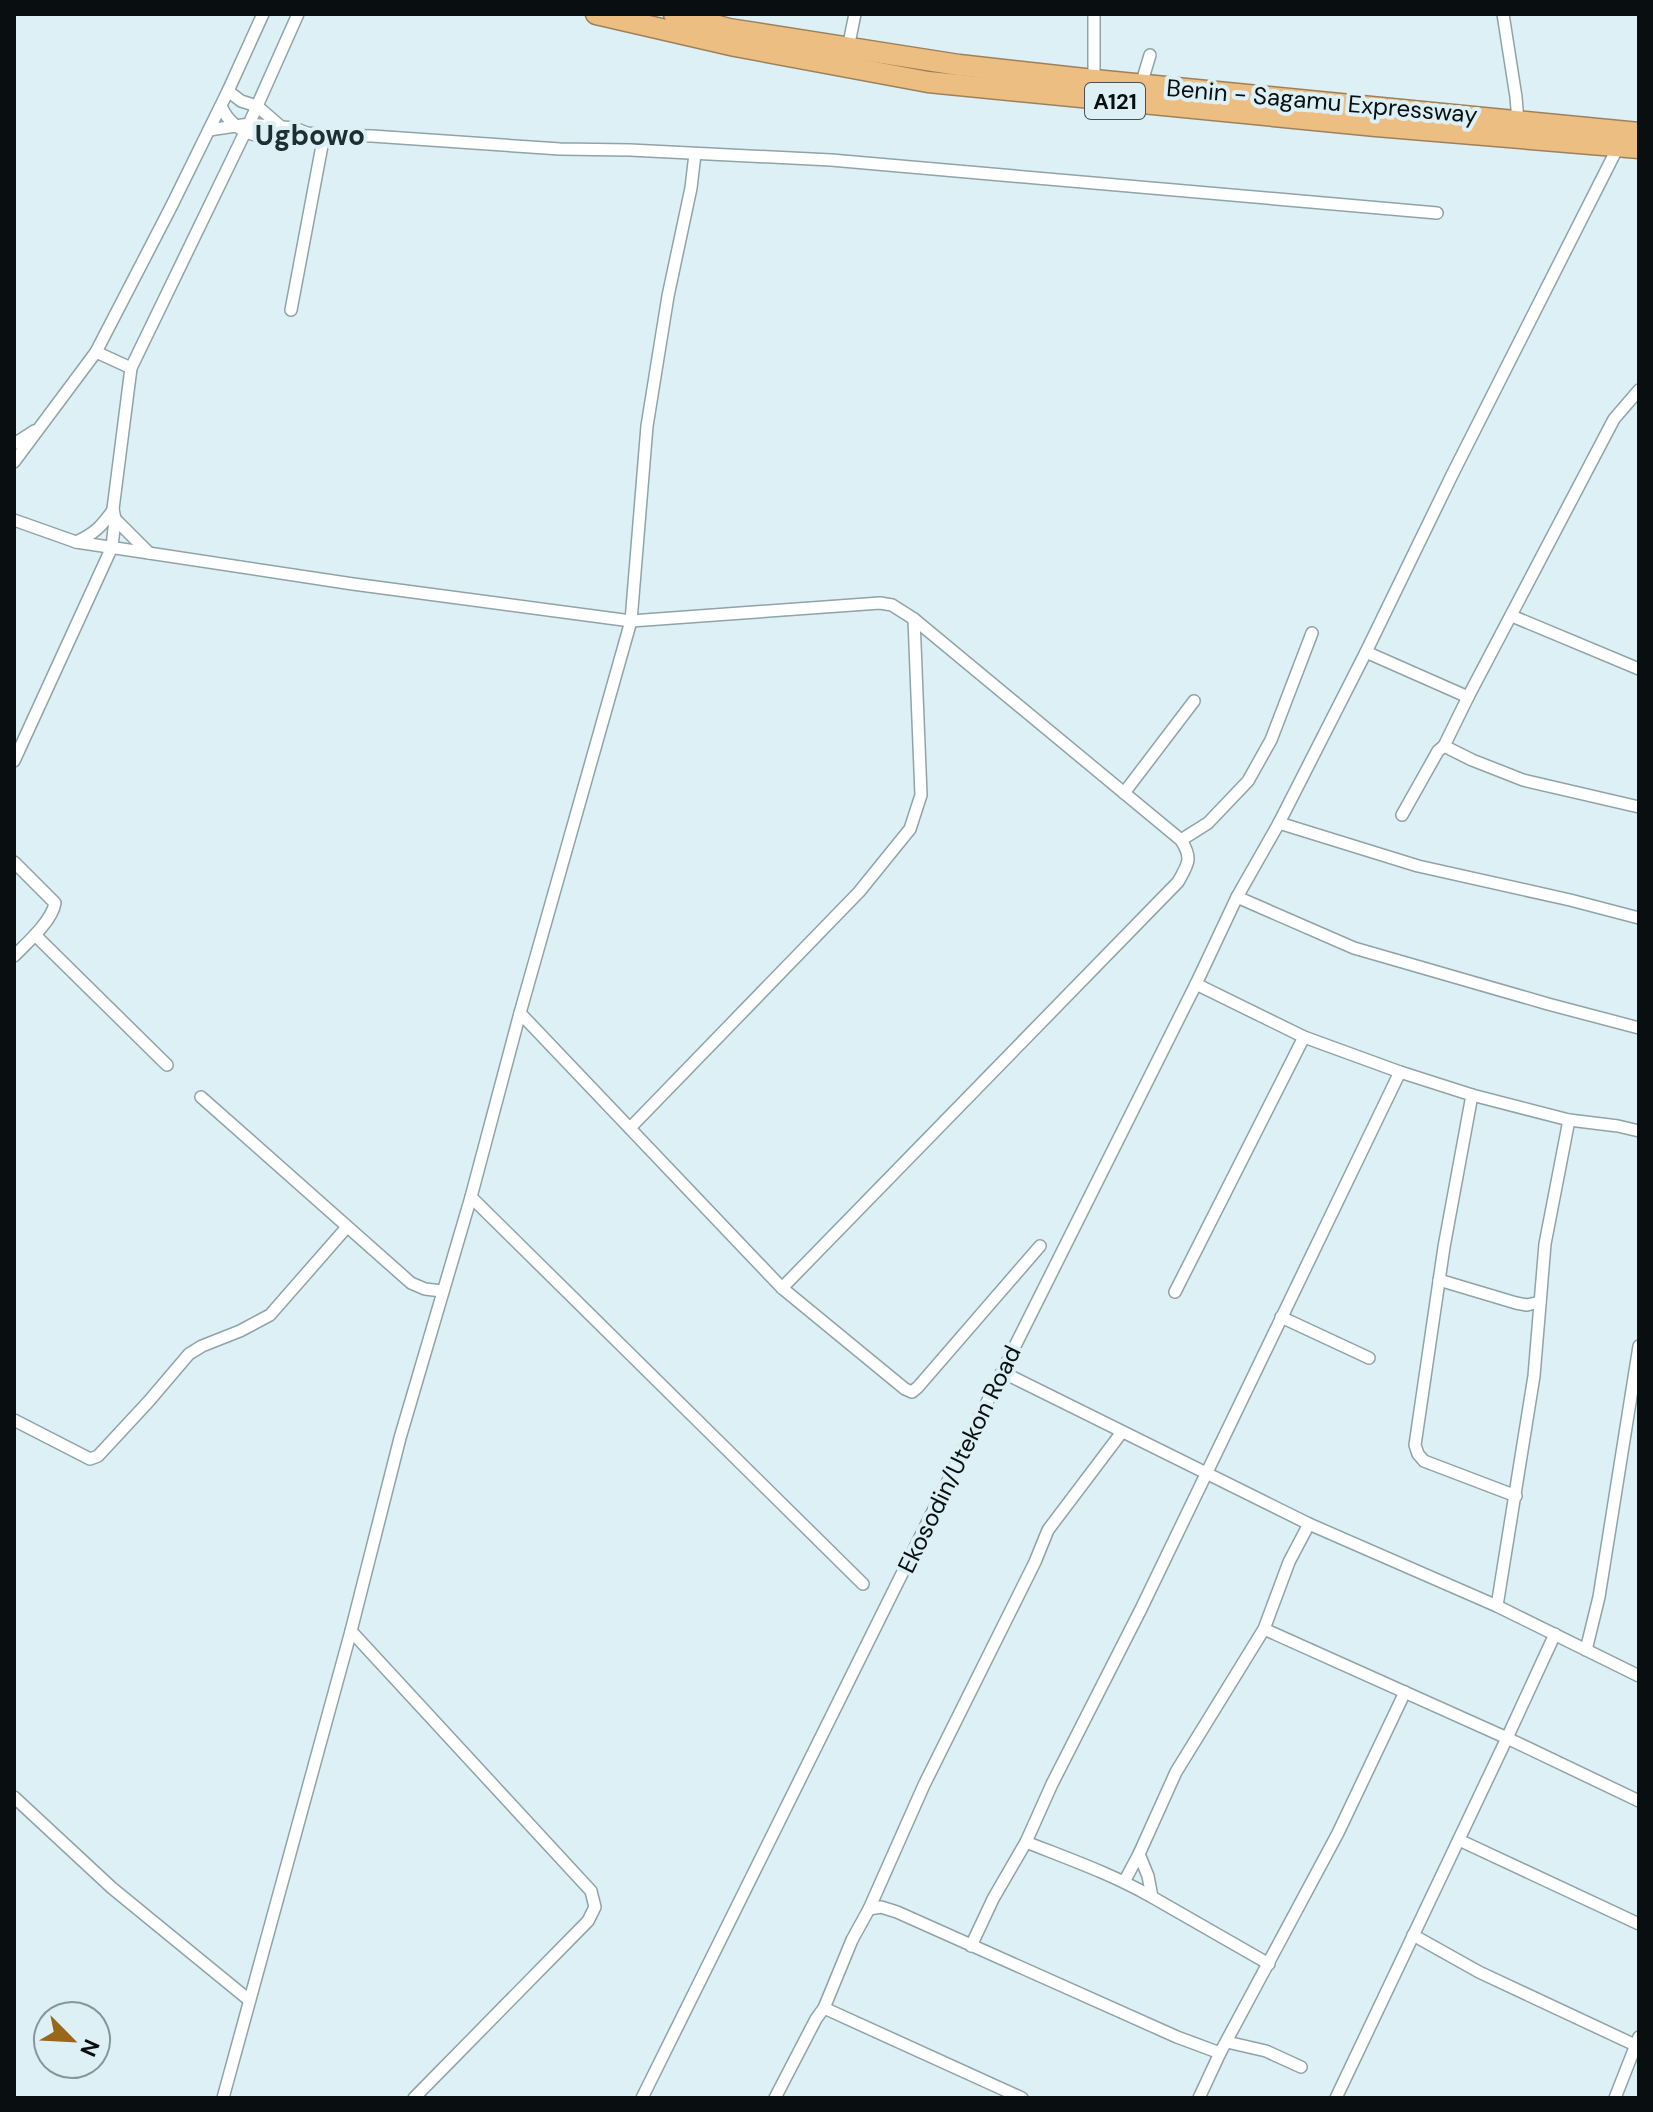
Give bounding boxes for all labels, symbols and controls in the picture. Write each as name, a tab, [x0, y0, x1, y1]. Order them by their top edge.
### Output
street label: Benin - Sagamu Expressway	[1165, 72, 1479, 130]
road number: A121	[1085, 83, 1145, 119]
district label: Ugbowo	[255, 117, 365, 154]
street label: Ekosodin/Utekon Road	[890, 1340, 1028, 1578]
north arrow	[32, 2000, 112, 2080]
text: N	[73, 2035, 106, 2061]

